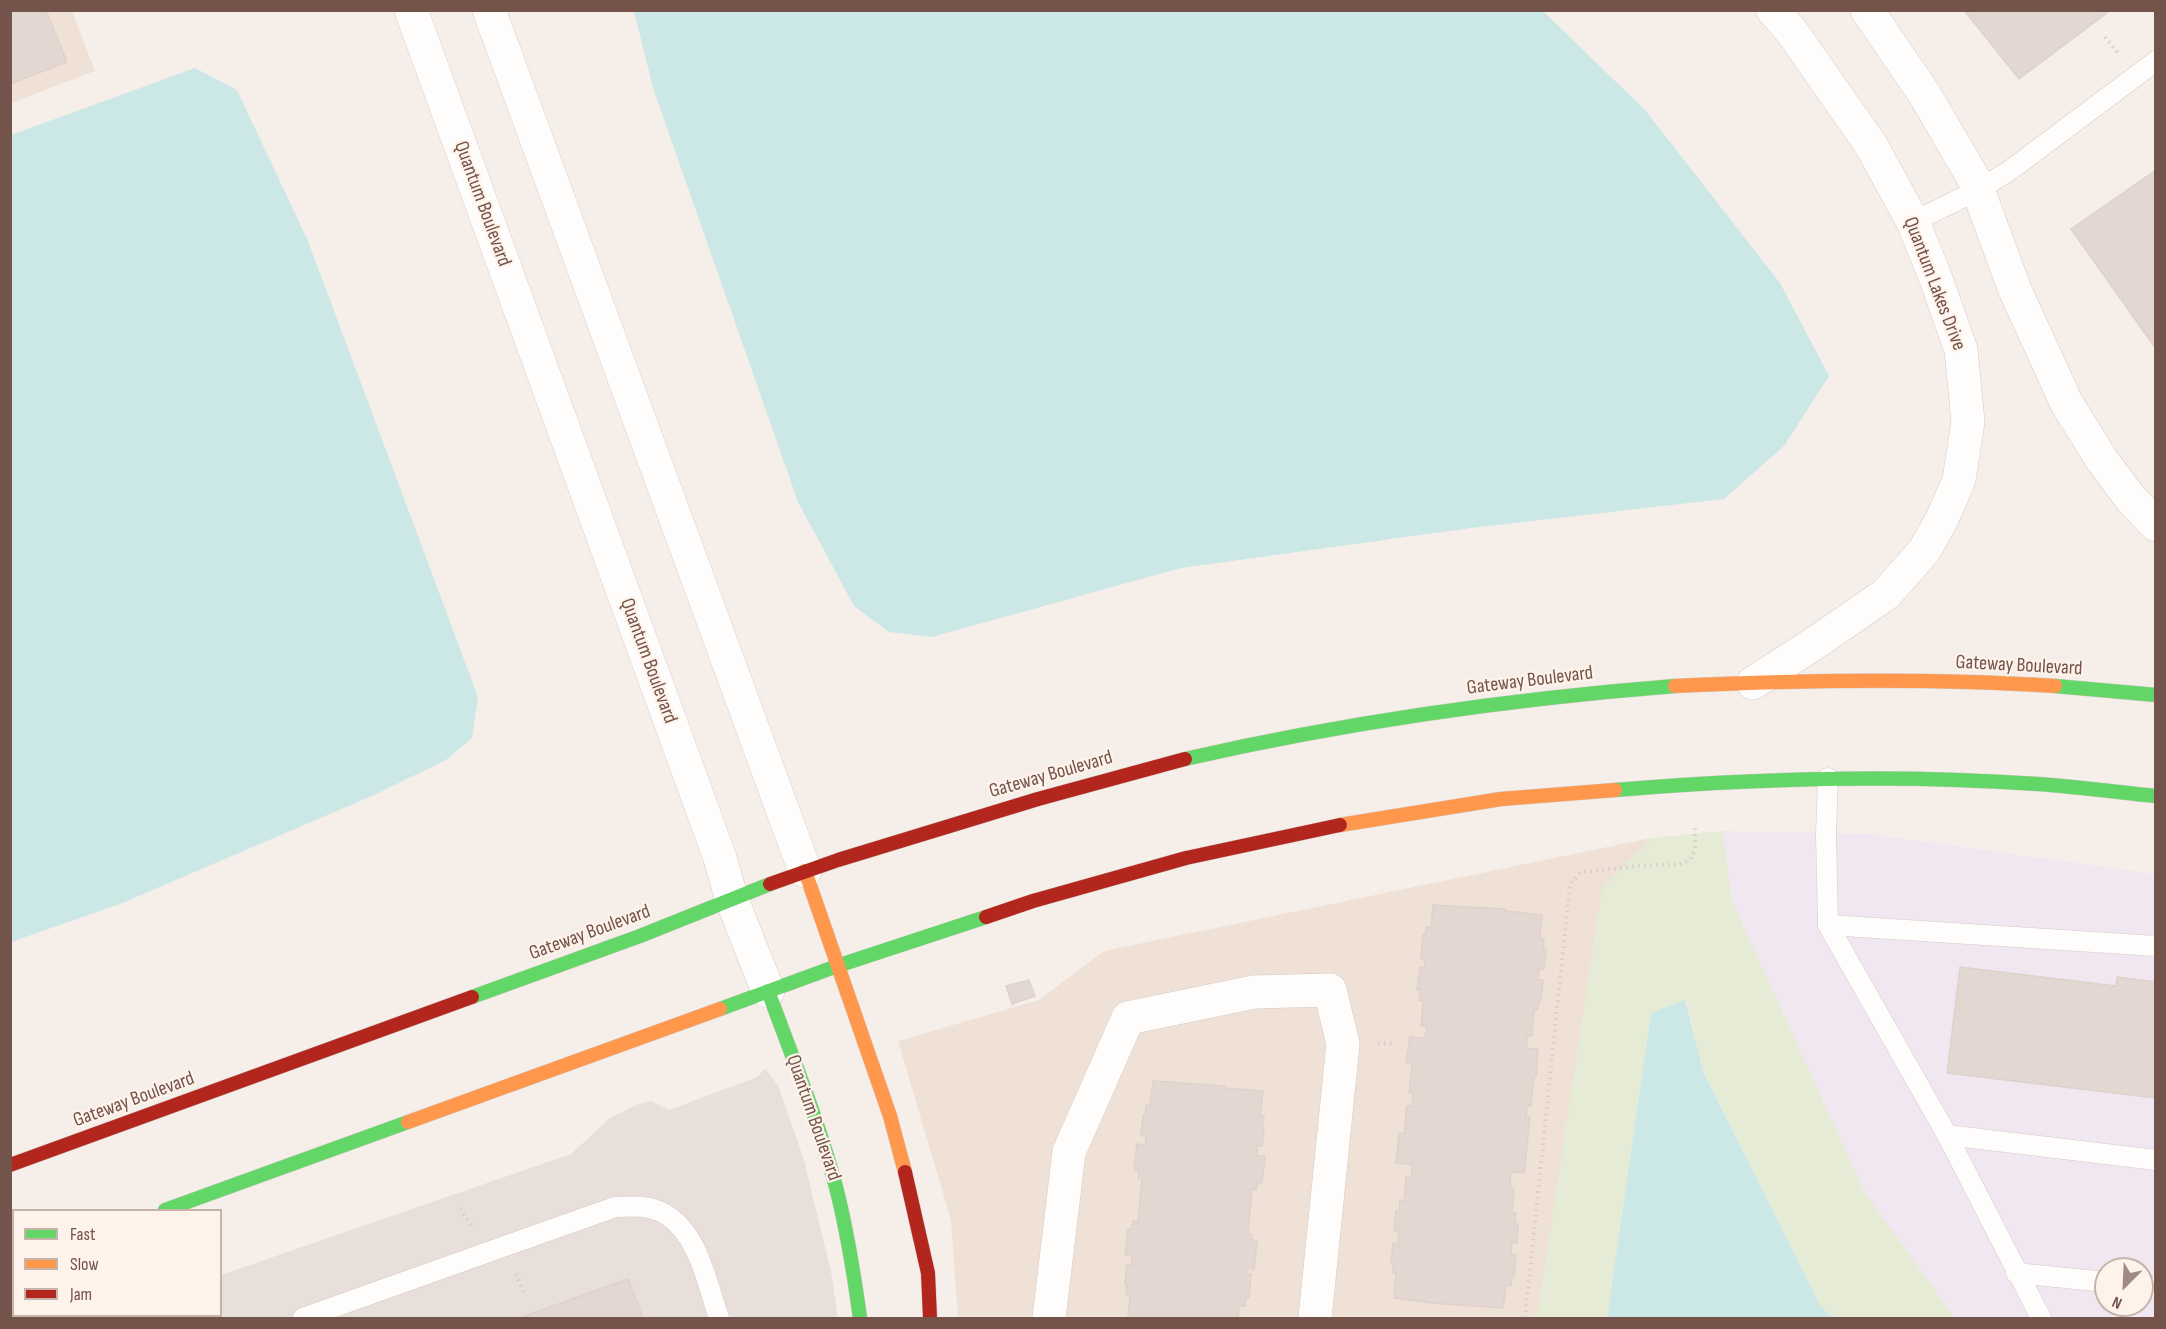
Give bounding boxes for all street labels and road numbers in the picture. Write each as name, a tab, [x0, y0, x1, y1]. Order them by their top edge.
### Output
street label: Quantum Boulevard	[448, 138, 516, 270]
street label: Quantum Lakes Drive	[1898, 214, 1970, 354]
street label: Quantum Boulevard	[614, 595, 682, 727]
street label: Gateway Boulevard	[1955, 651, 2083, 681]
street label: Gateway Boulevard	[1466, 661, 1594, 701]
street label: Gateway Boulevard	[987, 746, 1115, 804]
street label: Gateway Boulevard	[526, 900, 654, 966]
street label: Quantum Boulevard	[780, 1052, 846, 1184]
street label: Gateway Boulevard	[70, 1067, 198, 1133]

